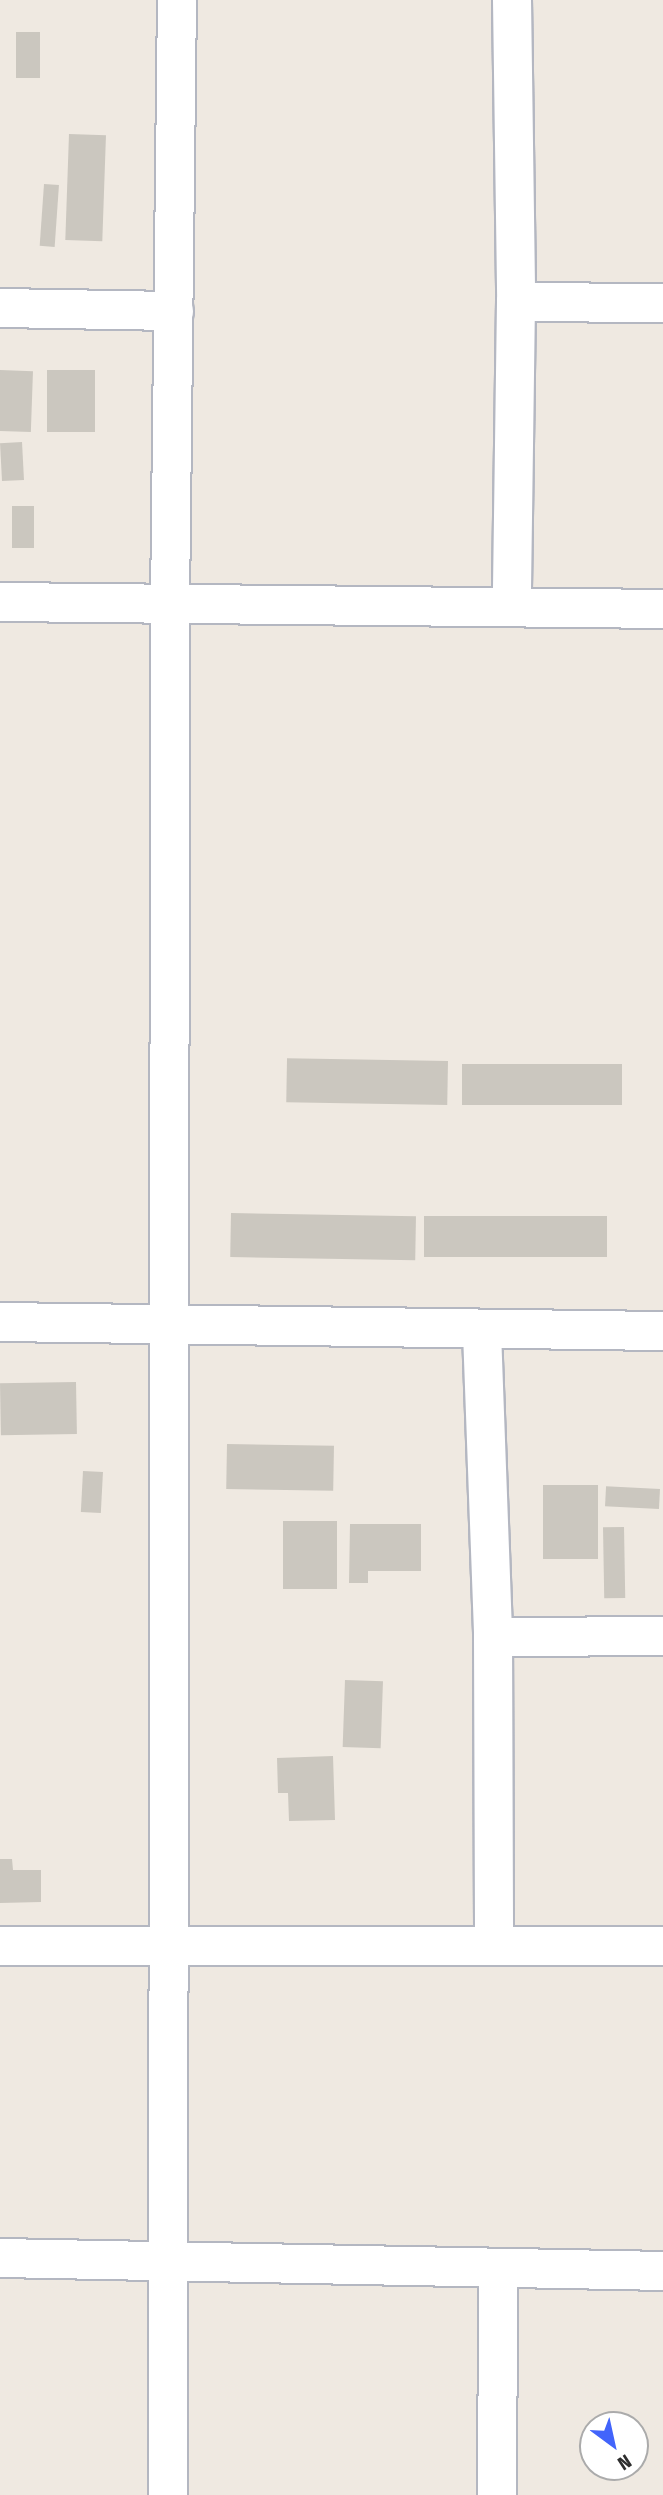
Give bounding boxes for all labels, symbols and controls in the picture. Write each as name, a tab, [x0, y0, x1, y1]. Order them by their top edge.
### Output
north arrow	[579, 2411, 649, 2481]
text: N	[614, 2450, 636, 2475]

